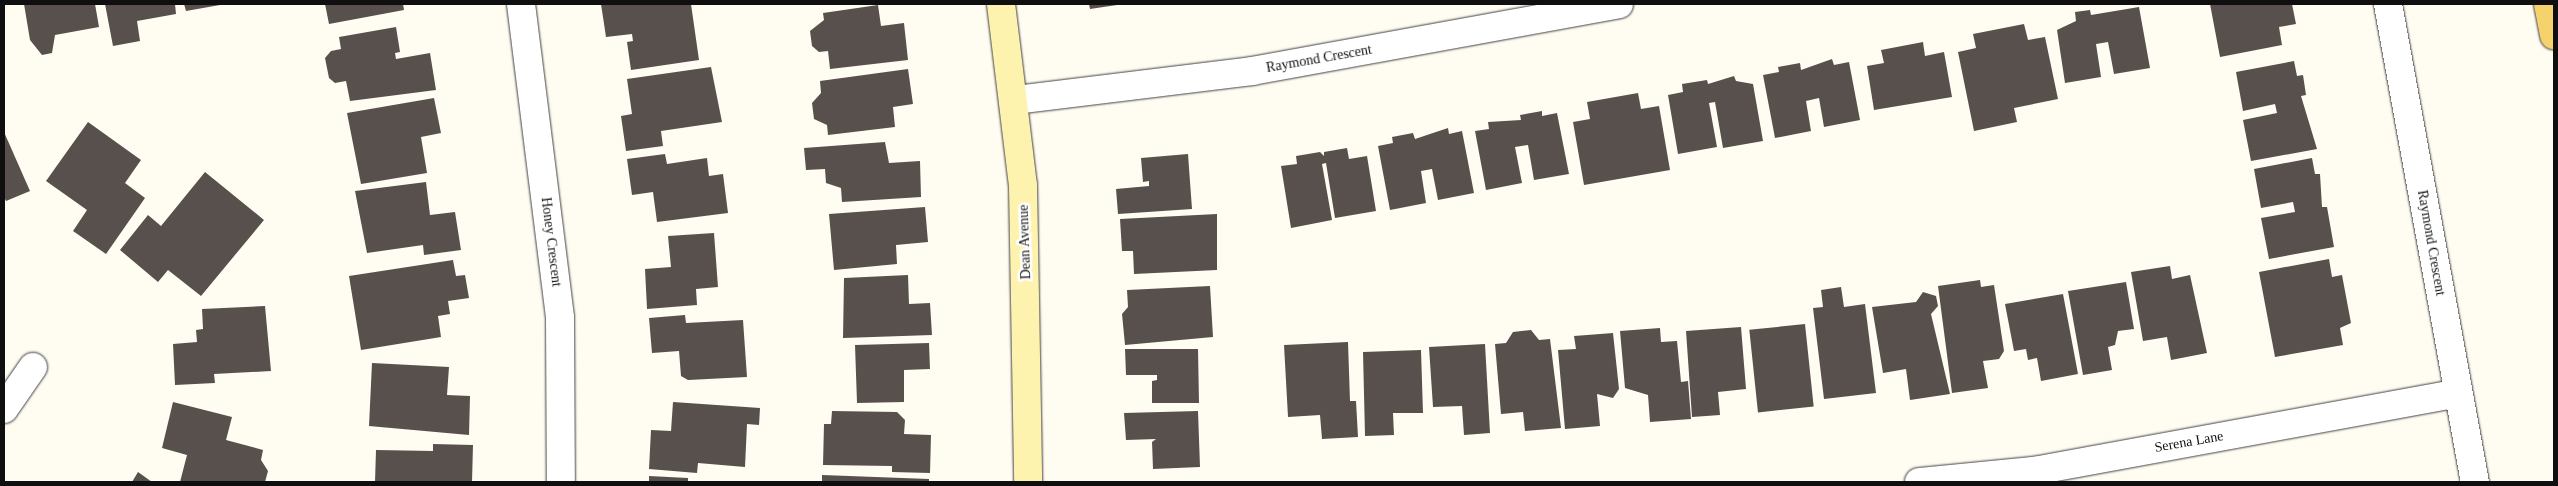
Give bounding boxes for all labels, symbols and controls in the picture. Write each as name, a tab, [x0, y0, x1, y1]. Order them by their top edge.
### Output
street label: Raymond Crescent	[1265, 41, 1373, 77]
street label: Raymond Crescent	[2413, 189, 2449, 297]
street label: Honey Crescent	[537, 196, 565, 288]
street label: Dean Avenue	[1015, 204, 1035, 280]
street label: Serena Lane	[2153, 428, 2225, 456]

